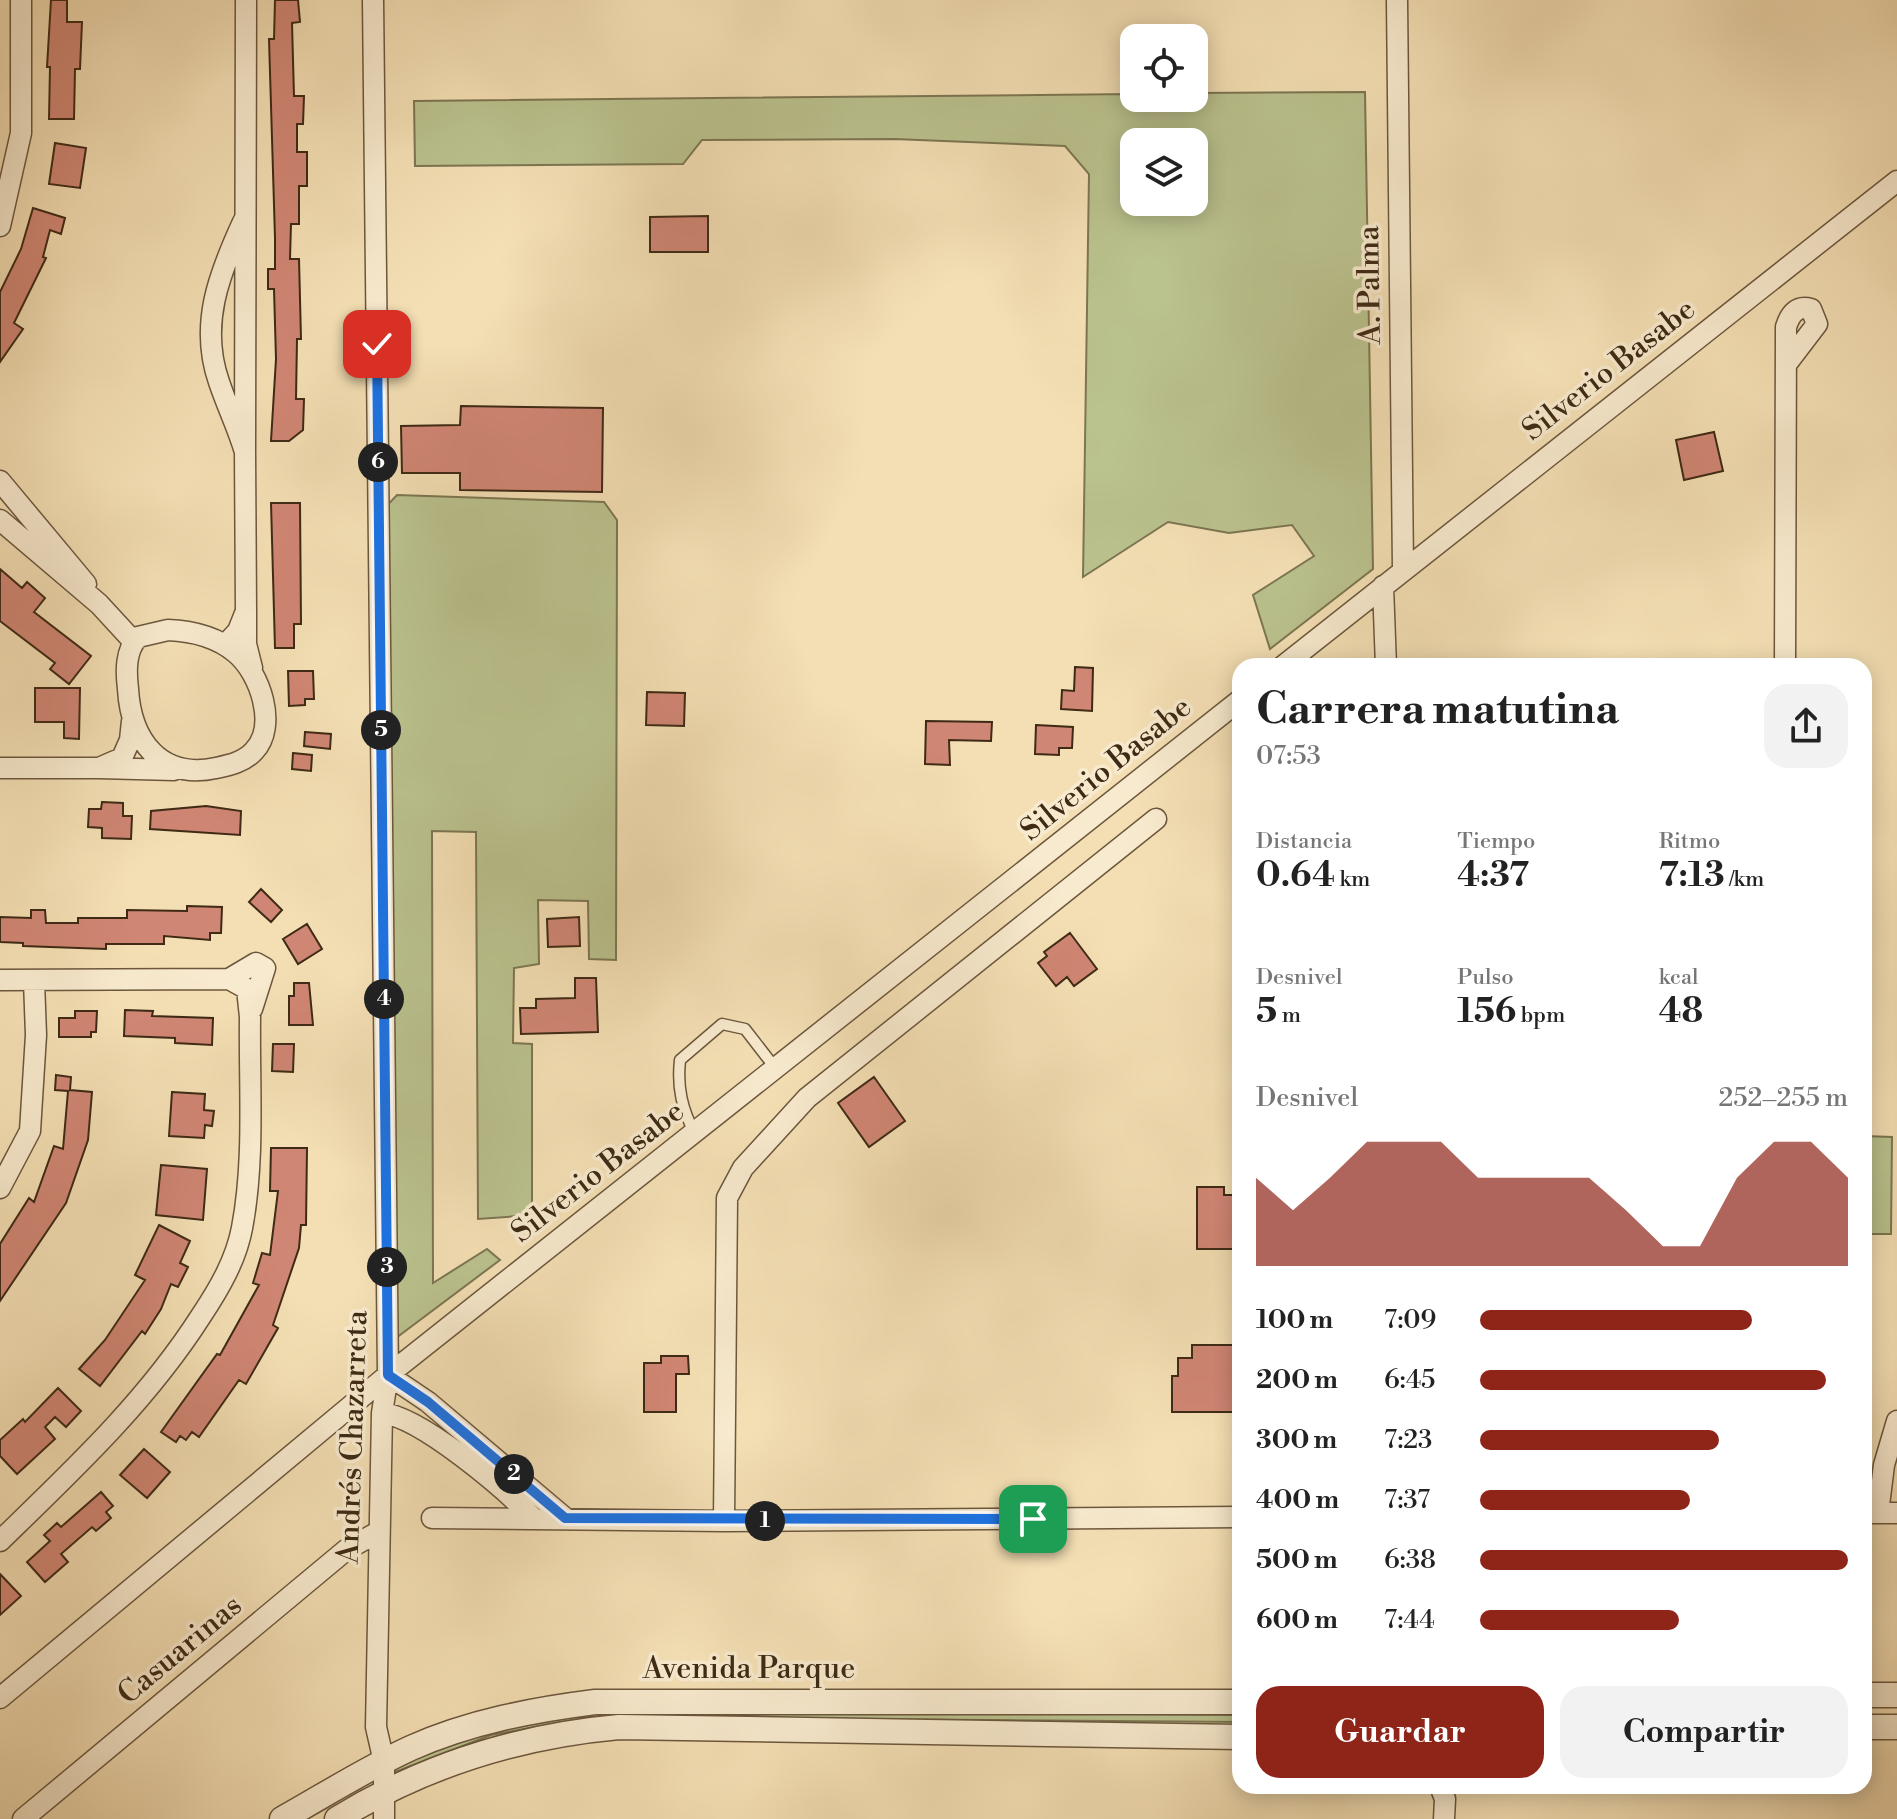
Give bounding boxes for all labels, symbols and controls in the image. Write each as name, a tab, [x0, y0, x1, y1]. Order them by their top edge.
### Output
map controls	[1120, 24, 1208, 216]
button: locate	[1120, 24, 1208, 112]
button: layers	[1120, 128, 1208, 216]
street label: A. Palma	[1350, 224, 1390, 346]
street label: Silverio Basabe	[1515, 291, 1703, 449]
pin	[343, 310, 411, 378]
icon: check	[355, 322, 399, 366]
pin: 6	[358, 442, 398, 482]
text: 6	[371, 448, 385, 475]
text: Carrera matutina	[1256, 682, 1619, 737]
button: share	[1764, 684, 1848, 768]
street label: Silverio Basabe	[1013, 688, 1199, 850]
pin: 5	[361, 710, 401, 750]
text: 5	[374, 716, 388, 743]
text: 07:53	[1256, 740, 1321, 772]
text: Distancia	[1256, 828, 1352, 855]
text: Tiempo	[1457, 828, 1535, 855]
text: Ritmo	[1659, 828, 1720, 855]
text: 0.64	[1256, 855, 1335, 897]
text: 4:37	[1457, 855, 1529, 897]
text: 7:13	[1659, 855, 1725, 897]
text: km	[1335, 866, 1370, 893]
text: /km	[1725, 866, 1764, 893]
text: Desnivel	[1256, 964, 1342, 991]
text: Pulso	[1457, 964, 1514, 991]
text: kcal	[1659, 964, 1699, 991]
pin: 4	[364, 979, 404, 1019]
text: 4	[377, 985, 391, 1012]
text: 5	[1256, 991, 1277, 1033]
text: 156	[1457, 991, 1516, 1033]
text: 48	[1659, 991, 1703, 1033]
text: m	[1277, 1002, 1301, 1029]
text: bpm	[1516, 1002, 1565, 1029]
text: Desnivel	[1256, 1082, 1358, 1114]
text: 252–255 m	[1718, 1082, 1848, 1114]
street label: Silverio Basabe	[504, 1093, 692, 1251]
pin: 3	[367, 1247, 407, 1287]
text: 3	[380, 1253, 394, 1280]
text: 100 m	[1256, 1304, 1333, 1336]
text: 7:09	[1384, 1304, 1436, 1336]
street label: Andrés Chazarreta	[330, 1309, 376, 1565]
text: 200 m	[1256, 1364, 1338, 1396]
text: 6:45	[1384, 1364, 1435, 1396]
text: 300 m	[1256, 1424, 1337, 1456]
text: 7:23	[1384, 1424, 1432, 1456]
pin: 2	[494, 1454, 534, 1494]
text: 2	[507, 1460, 521, 1487]
text: 400 m	[1256, 1484, 1339, 1516]
text: 7:37	[1384, 1484, 1430, 1516]
pin	[999, 1485, 1067, 1553]
icon: arrive	[1011, 1497, 1055, 1541]
pin: 1	[745, 1501, 785, 1541]
text: 1	[760, 1507, 770, 1534]
text: 500 m	[1256, 1544, 1338, 1576]
text: 6:38	[1384, 1544, 1436, 1576]
street label: Casuarinas	[110, 1587, 250, 1713]
text: 600 m	[1256, 1604, 1338, 1636]
text: 7:44	[1384, 1604, 1435, 1636]
street label: Avenida Parque	[642, 1650, 855, 1688]
button: Guardar	[1256, 1686, 1544, 1778]
button: Compartir	[1560, 1686, 1848, 1778]

